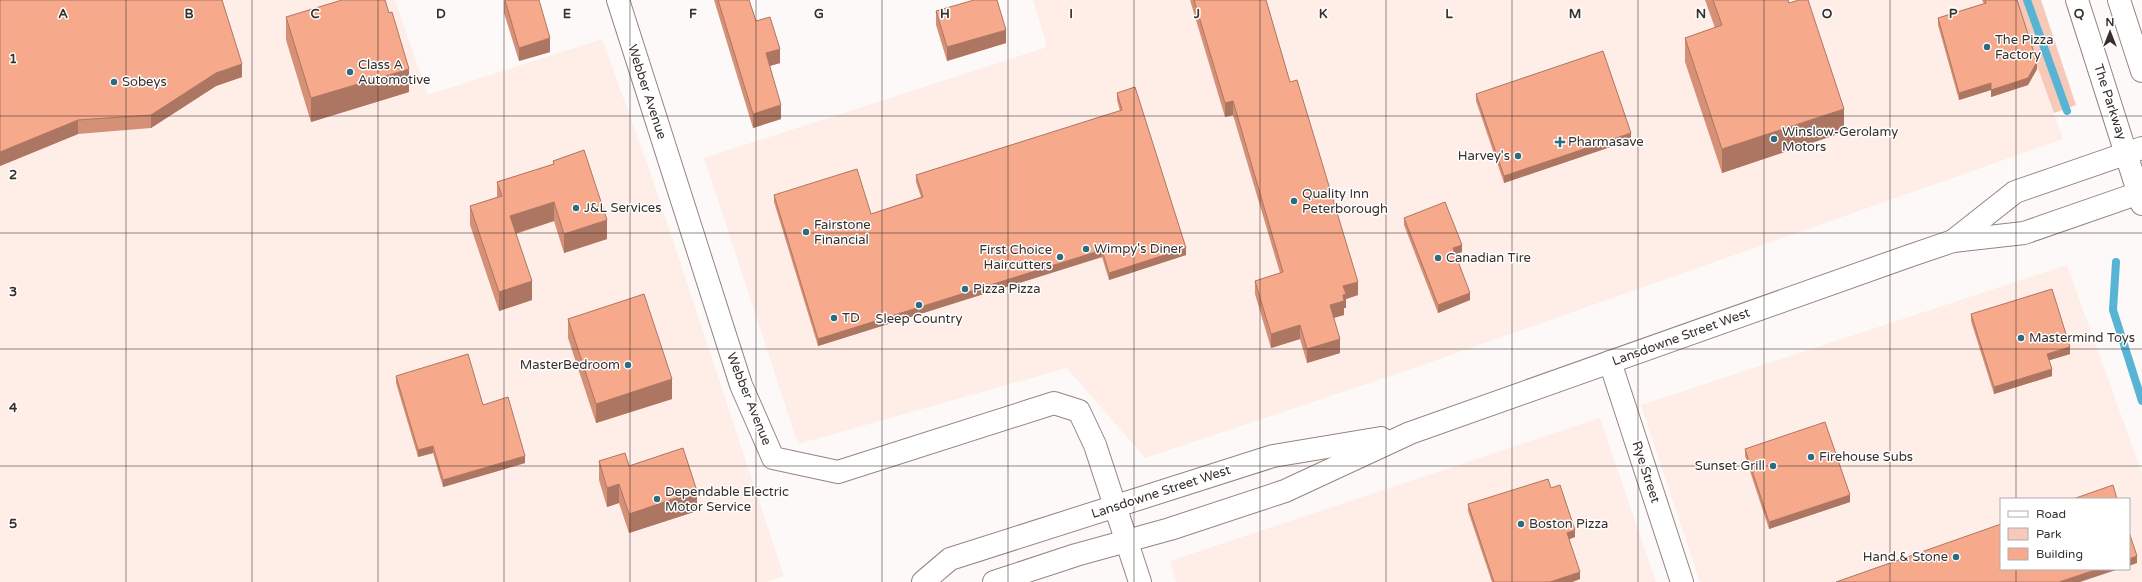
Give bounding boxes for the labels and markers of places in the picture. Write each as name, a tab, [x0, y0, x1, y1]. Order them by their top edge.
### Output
place label: The Pizza Factory	[1995, 32, 2054, 63]
marker: The Pizza Factory	[1982, 42, 1992, 52]
place label: Class A Automotive	[358, 57, 430, 88]
marker: Class A Automotive	[345, 67, 355, 77]
place label: Sobeys	[122, 74, 167, 90]
marker: Sobeys	[109, 77, 119, 87]
place label: Winslow-Gerolamy Motors	[1782, 124, 1898, 155]
place label: Pharmasave	[1568, 134, 1644, 150]
marker: Winslow-Gerolamy Motors	[1769, 134, 1779, 144]
marker: Pharmasave	[1555, 137, 1565, 147]
place label: Harvey's	[1458, 148, 1510, 164]
marker: Harvey's	[1513, 151, 1523, 161]
place label: Quality Inn Peterborough	[1302, 186, 1388, 217]
marker: Quality Inn Peterborough	[1289, 196, 1299, 206]
place label: J&L Services	[584, 200, 661, 216]
marker: J&L Services	[571, 203, 581, 213]
place label: Fairstone Financial	[814, 217, 871, 248]
marker: Fairstone Financial	[801, 227, 811, 237]
place label: Wimpy's Diner	[1094, 241, 1183, 257]
place label: First Choice Haircutters	[979, 242, 1052, 273]
marker: Wimpy's Diner	[1081, 244, 1091, 254]
place label: Canadian Tire	[1446, 250, 1531, 266]
marker: First Choice Haircutters	[1055, 252, 1065, 262]
marker: Canadian Tire	[1433, 253, 1443, 263]
place label: Pizza Pizza	[973, 281, 1041, 297]
marker: Pizza Pizza	[960, 284, 970, 294]
marker: Sleep Country	[914, 300, 924, 310]
place label: TD	[842, 310, 860, 326]
place label: Sleep Country	[876, 311, 962, 327]
marker: TD	[829, 313, 839, 323]
place label: Mastermind Toys	[2029, 330, 2135, 346]
marker: Mastermind Toys	[2016, 333, 2026, 343]
place label: MasterBedroom	[520, 357, 620, 373]
marker: MasterBedroom	[623, 360, 633, 370]
place label: Firehouse Subs	[1819, 449, 1913, 465]
marker: Firehouse Subs	[1806, 452, 1816, 462]
place label: Sunset Grill	[1695, 458, 1765, 474]
marker: Sunset Grill	[1768, 461, 1778, 471]
place label: Dependable Electric Motor Service	[665, 484, 789, 515]
marker: Dependable Electric Motor Service	[652, 494, 662, 504]
place label: Boston Pizza	[1529, 516, 1608, 532]
marker: Boston Pizza	[1516, 519, 1526, 529]
place label: Hand & Stone	[1863, 549, 1948, 565]
marker: Hand & Stone	[1951, 552, 1961, 562]

